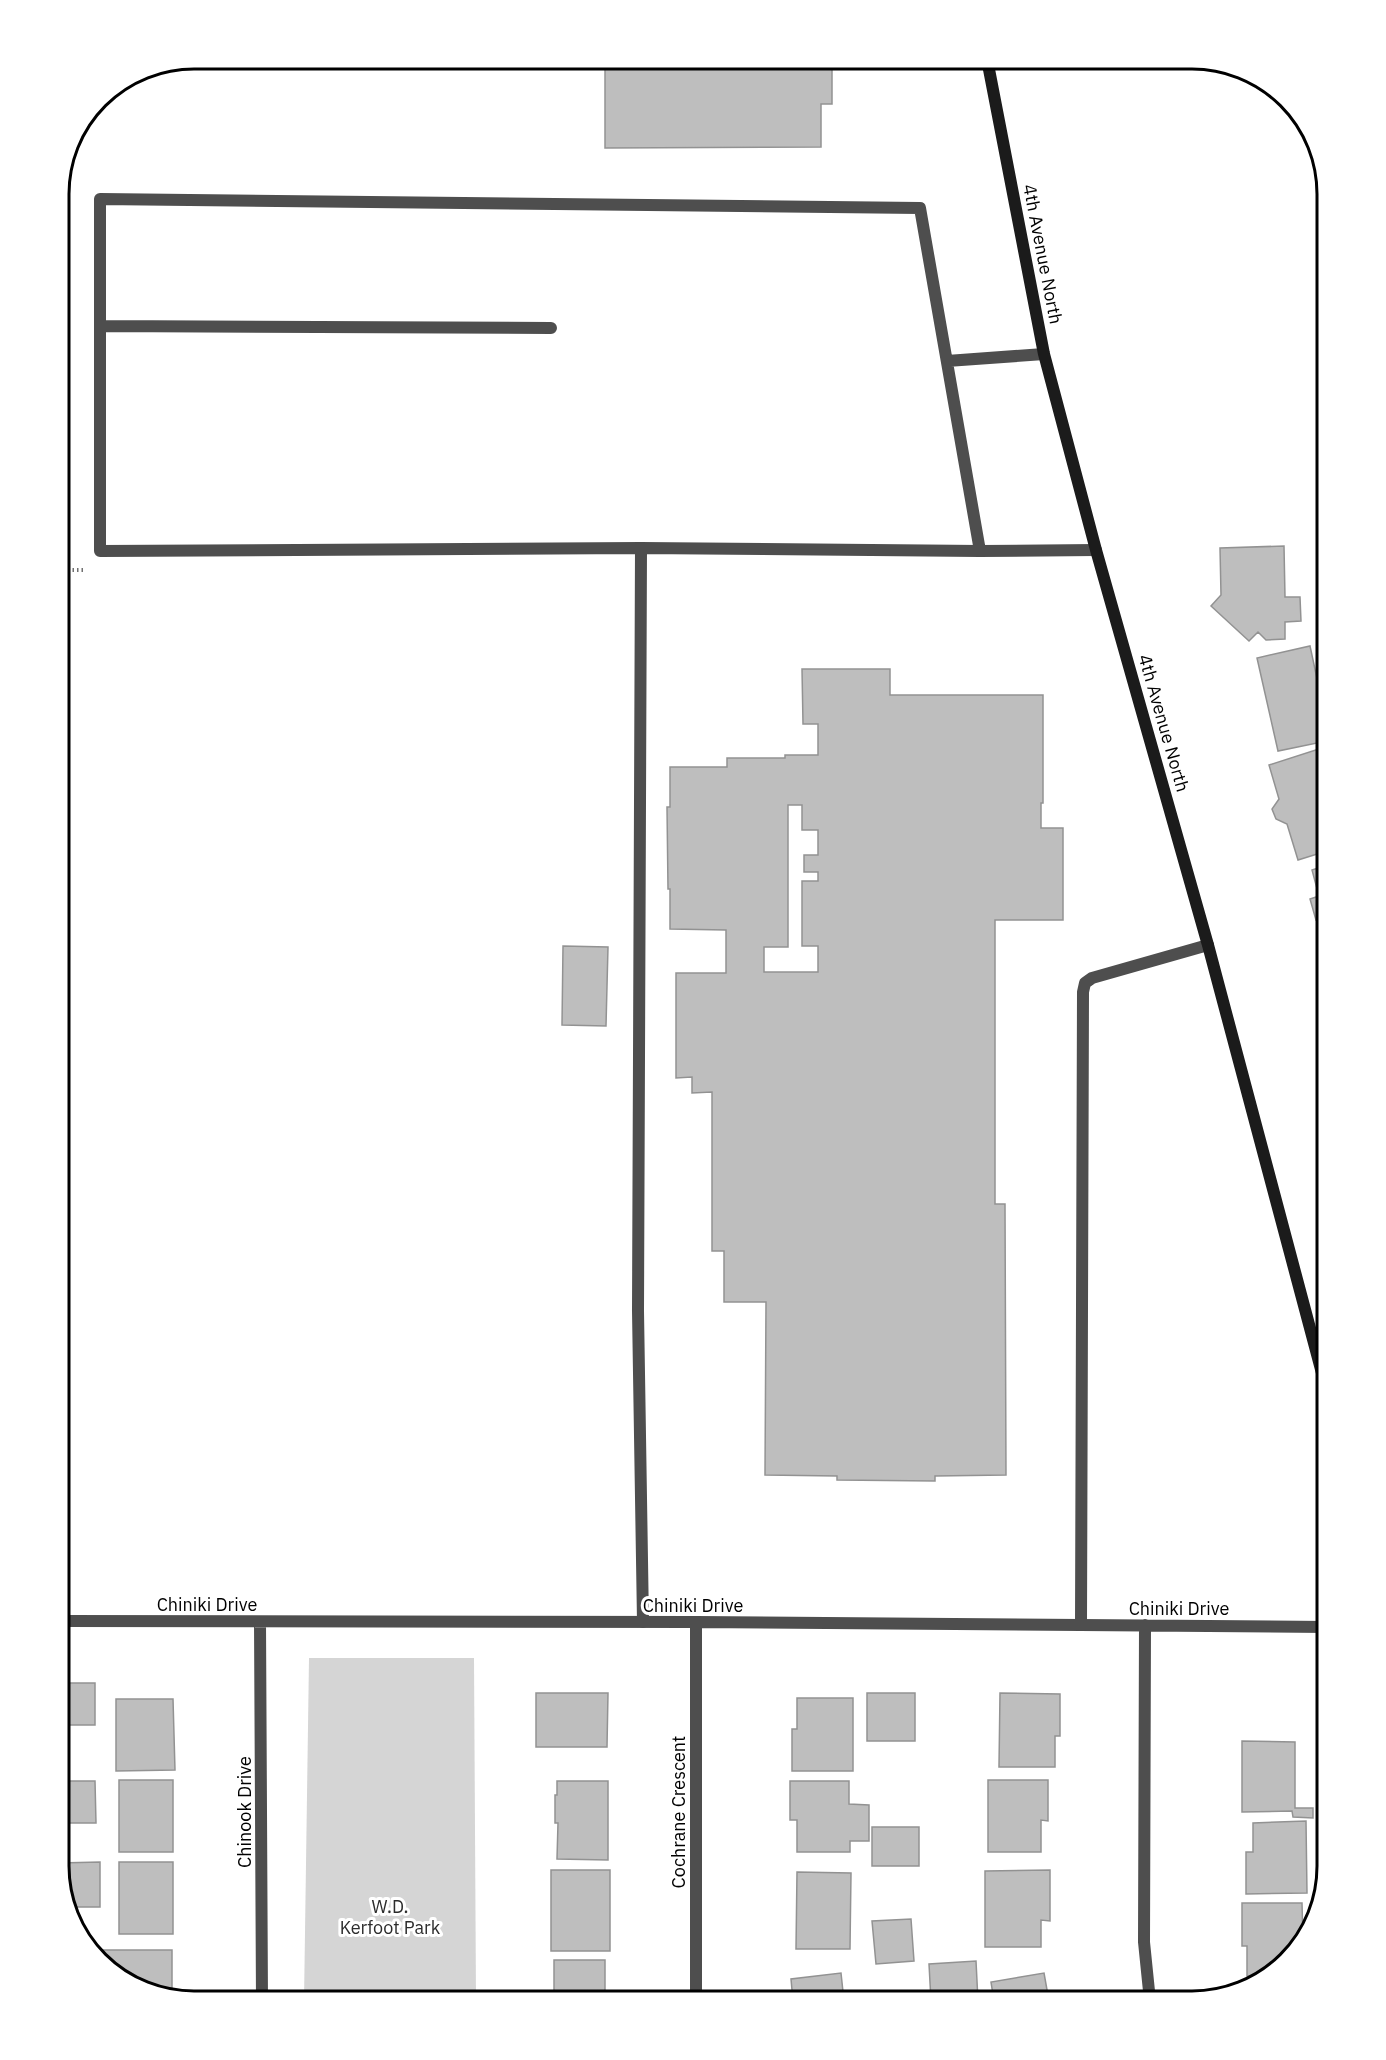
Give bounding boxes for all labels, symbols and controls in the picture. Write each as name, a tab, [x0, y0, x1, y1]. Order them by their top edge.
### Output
street label: 4th Avenue North	[1018, 182, 1068, 326]
street label: 4th Avenue North	[1133, 652, 1195, 794]
street label: Chiniki Drive	[157, 1593, 257, 1616]
street label: Chiniki Drive	[643, 1594, 743, 1617]
street label: Chiniki Drive	[1129, 1597, 1229, 1620]
street label: Cochrane Crescent	[667, 1736, 690, 1888]
street label: Chinook Drive	[233, 1756, 256, 1868]
park label: W.D. Kerfoot Park	[340, 1895, 441, 1939]

